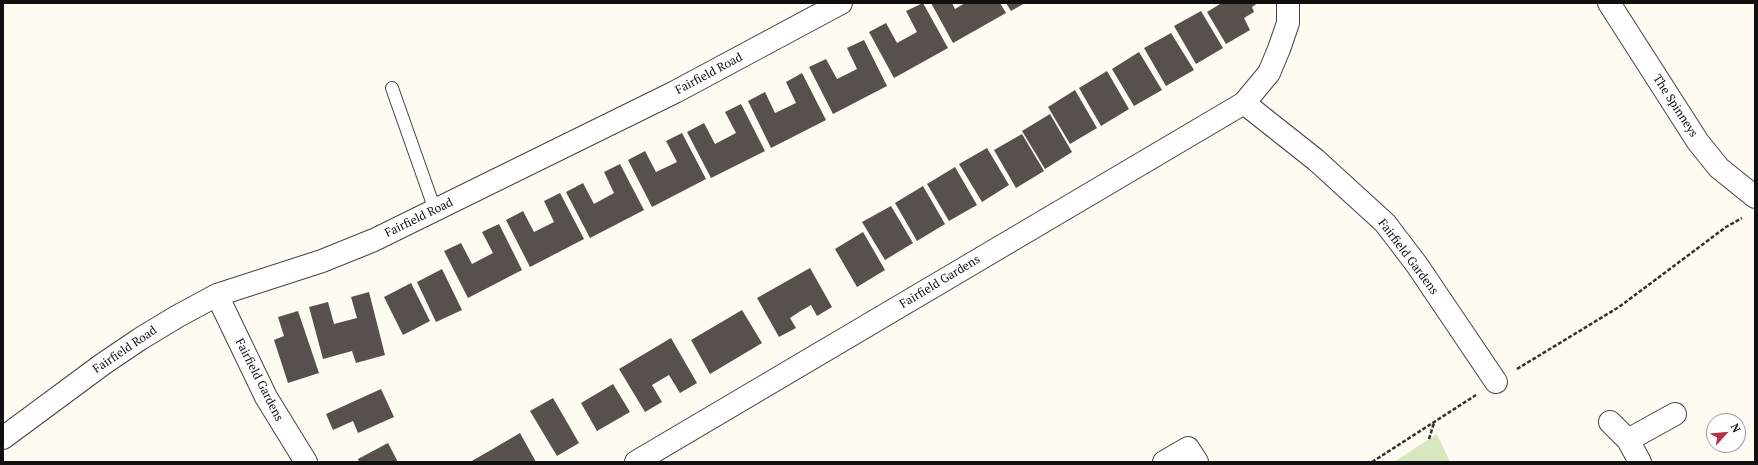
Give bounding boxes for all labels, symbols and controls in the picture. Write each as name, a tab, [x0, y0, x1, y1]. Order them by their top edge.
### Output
street label: Fairfield Road	[673, 50, 745, 98]
street label: The Spinneys	[1649, 72, 1701, 140]
street label: Fairfield Road	[383, 195, 455, 241]
street label: Fairfield Gardens	[1375, 216, 1441, 298]
street label: Fairfield Gardens	[897, 252, 983, 312]
street label: Fairfield Road	[90, 323, 160, 377]
street label: Fairfield Gardens	[232, 336, 286, 424]
north arrow	[1706, 413, 1746, 453]
text: N	[1728, 421, 1744, 435]

